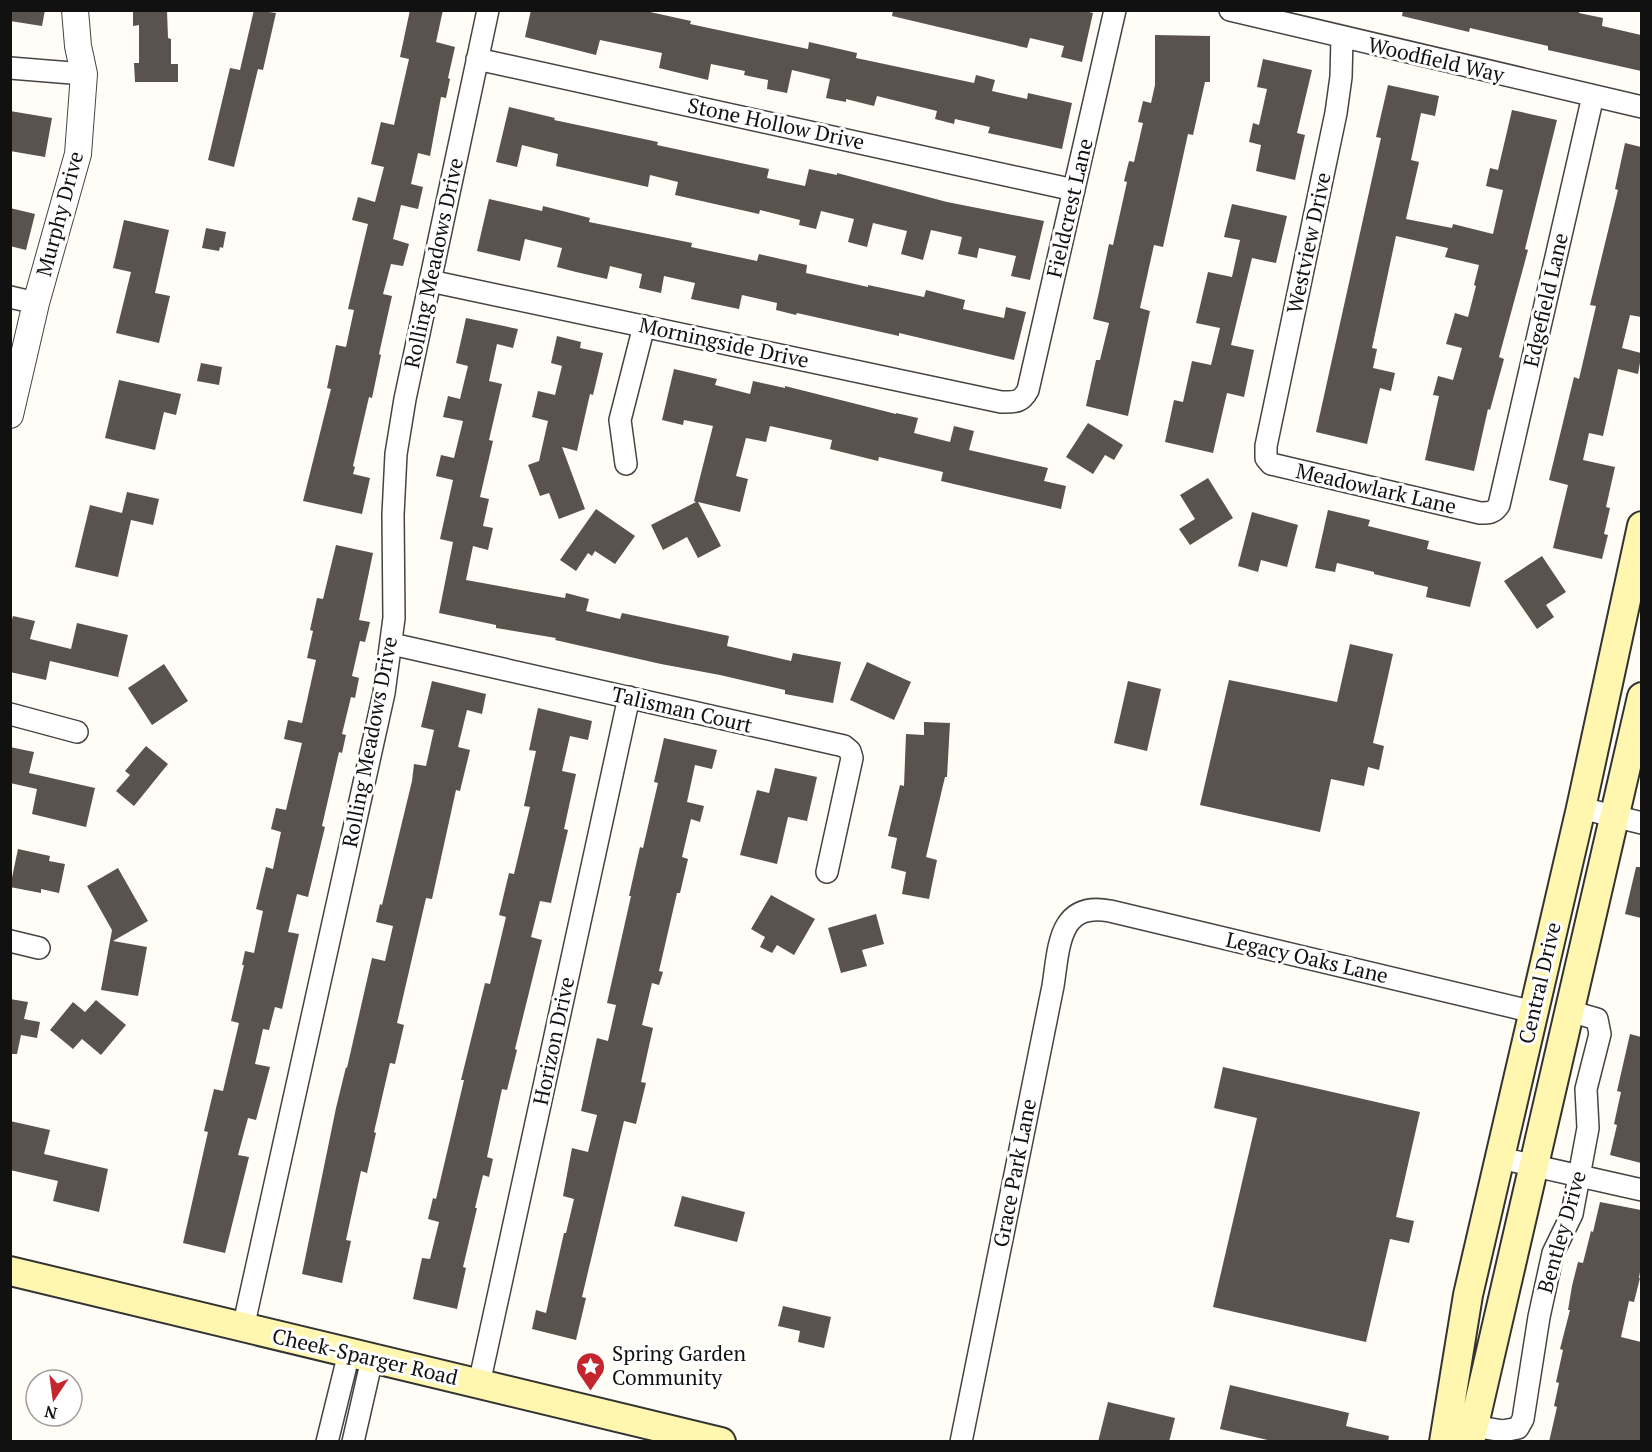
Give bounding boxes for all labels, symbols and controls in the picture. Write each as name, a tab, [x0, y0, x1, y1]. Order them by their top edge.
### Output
street label: Woodfield Way	[1365, 30, 1507, 88]
street label: Stone Hollow Drive	[685, 91, 867, 155]
street label: Fieldcrest Lane	[1039, 136, 1099, 280]
street label: Murphy Drive	[29, 148, 89, 279]
street label: Rolling Meadows Drive	[397, 155, 469, 370]
street label: Westview Drive	[1279, 170, 1337, 316]
street label: Edgefield Lane	[1516, 230, 1574, 370]
street label: Morningside Drive	[637, 310, 812, 374]
street label: Meadowlark Lane	[1293, 456, 1459, 520]
street label: Rolling Meadows Drive	[335, 634, 403, 850]
street label: Talisman Court	[609, 679, 756, 739]
street label: Central Drive	[1511, 919, 1567, 1046]
street label: Legacy Oaks Lane	[1223, 925, 1391, 989]
street label: Horizon Drive	[526, 974, 580, 1108]
street label: Grace Park Lane	[986, 1096, 1042, 1249]
street label: Bentley Drive	[1530, 1167, 1592, 1296]
street label: Cheek-Sparger Road	[270, 1321, 461, 1391]
place label: Spring Garden Community	[612, 1339, 746, 1391]
place icon: Spring Garden Community	[575, 1350, 607, 1392]
north arrow	[24, 1368, 84, 1428]
text: N	[42, 1401, 59, 1425]

